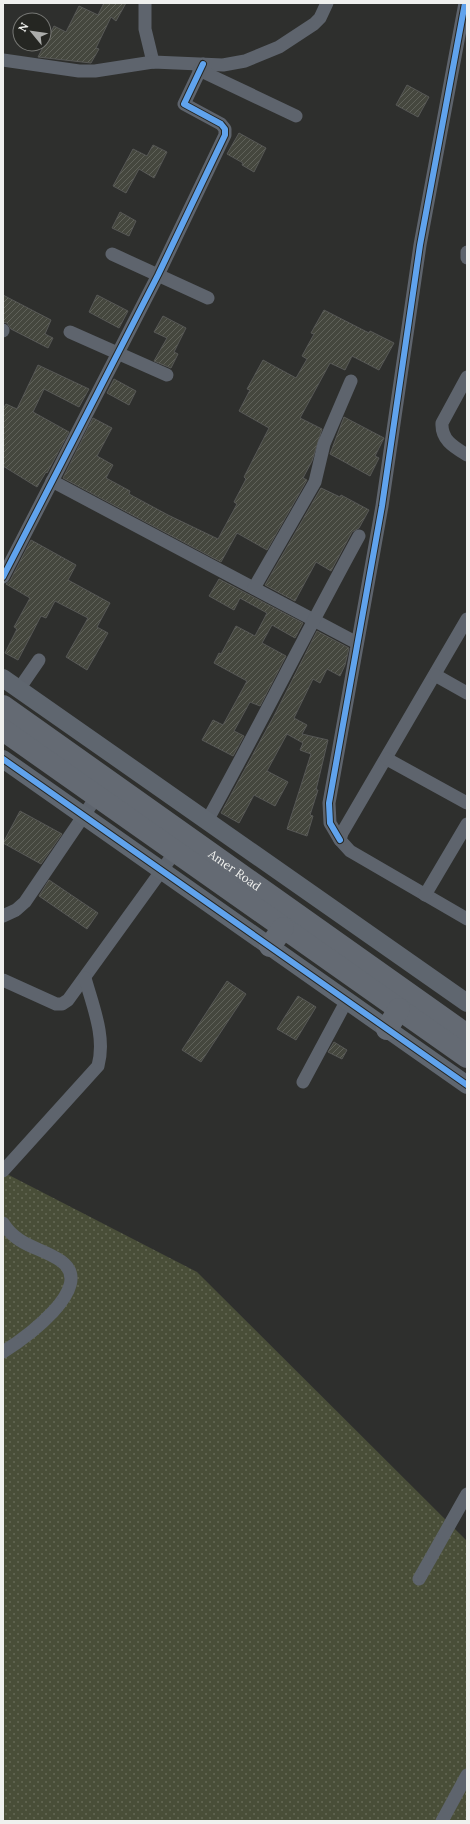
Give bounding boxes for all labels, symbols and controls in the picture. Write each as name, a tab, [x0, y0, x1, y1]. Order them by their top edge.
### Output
north arrow	[12, 12, 52, 52]
text: N	[15, 20, 32, 34]
street label: Amer Road	[205, 846, 264, 894]

